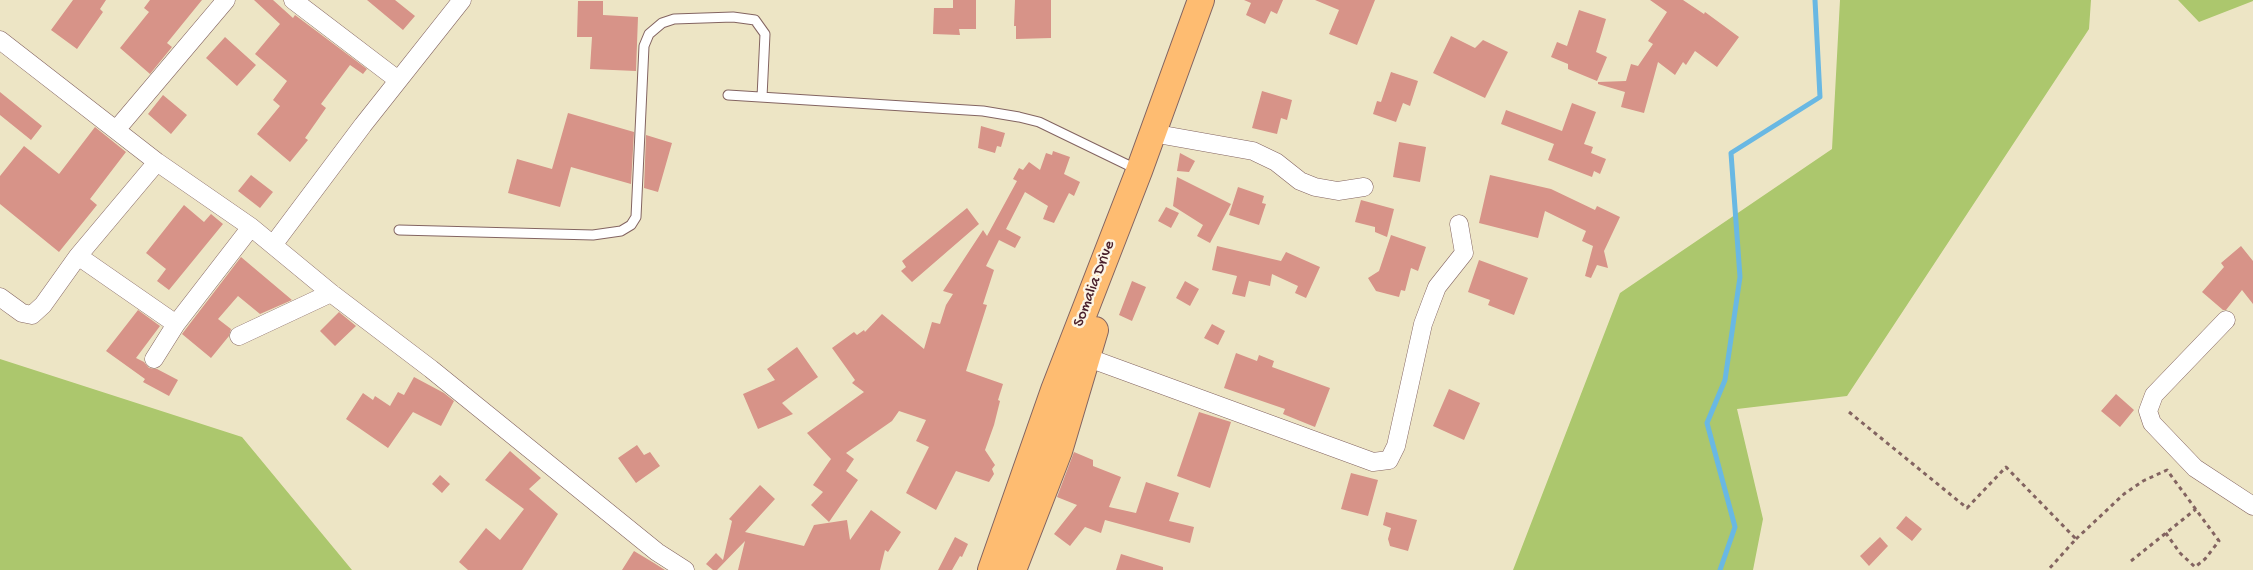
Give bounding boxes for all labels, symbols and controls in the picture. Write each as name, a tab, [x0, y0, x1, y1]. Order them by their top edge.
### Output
street label: Somalia Drive	[1070, 238, 1120, 330]

